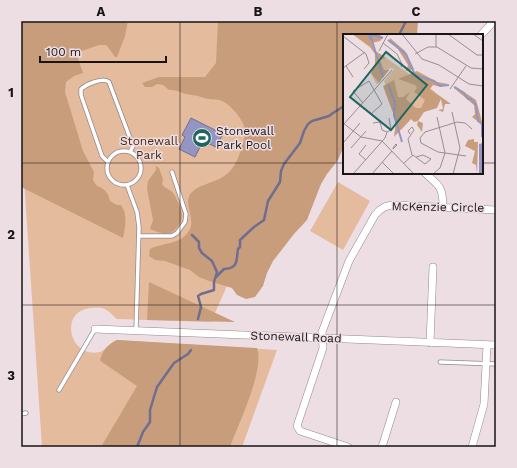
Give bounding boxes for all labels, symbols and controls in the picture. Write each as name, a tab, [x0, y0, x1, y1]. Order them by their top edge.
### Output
text: A	[97, 4, 106, 19]
text: B	[254, 4, 263, 19]
text: C	[412, 4, 421, 19]
inset map	[343, 34, 483, 174]
scale bar	[40, 38, 166, 64]
text: 100 m	[46, 45, 81, 59]
text: 1	[8, 85, 14, 100]
place label: Stonewall Park Pool	[216, 124, 274, 152]
sports icon: Stonewall Park Pool	[191, 127, 213, 149]
park label: Stonewall Park	[120, 134, 178, 162]
street label: McKenzie Circle	[392, 199, 485, 215]
text: 2	[7, 227, 15, 242]
street label: Stonewall Road	[250, 328, 342, 346]
text: 3	[7, 368, 15, 383]

